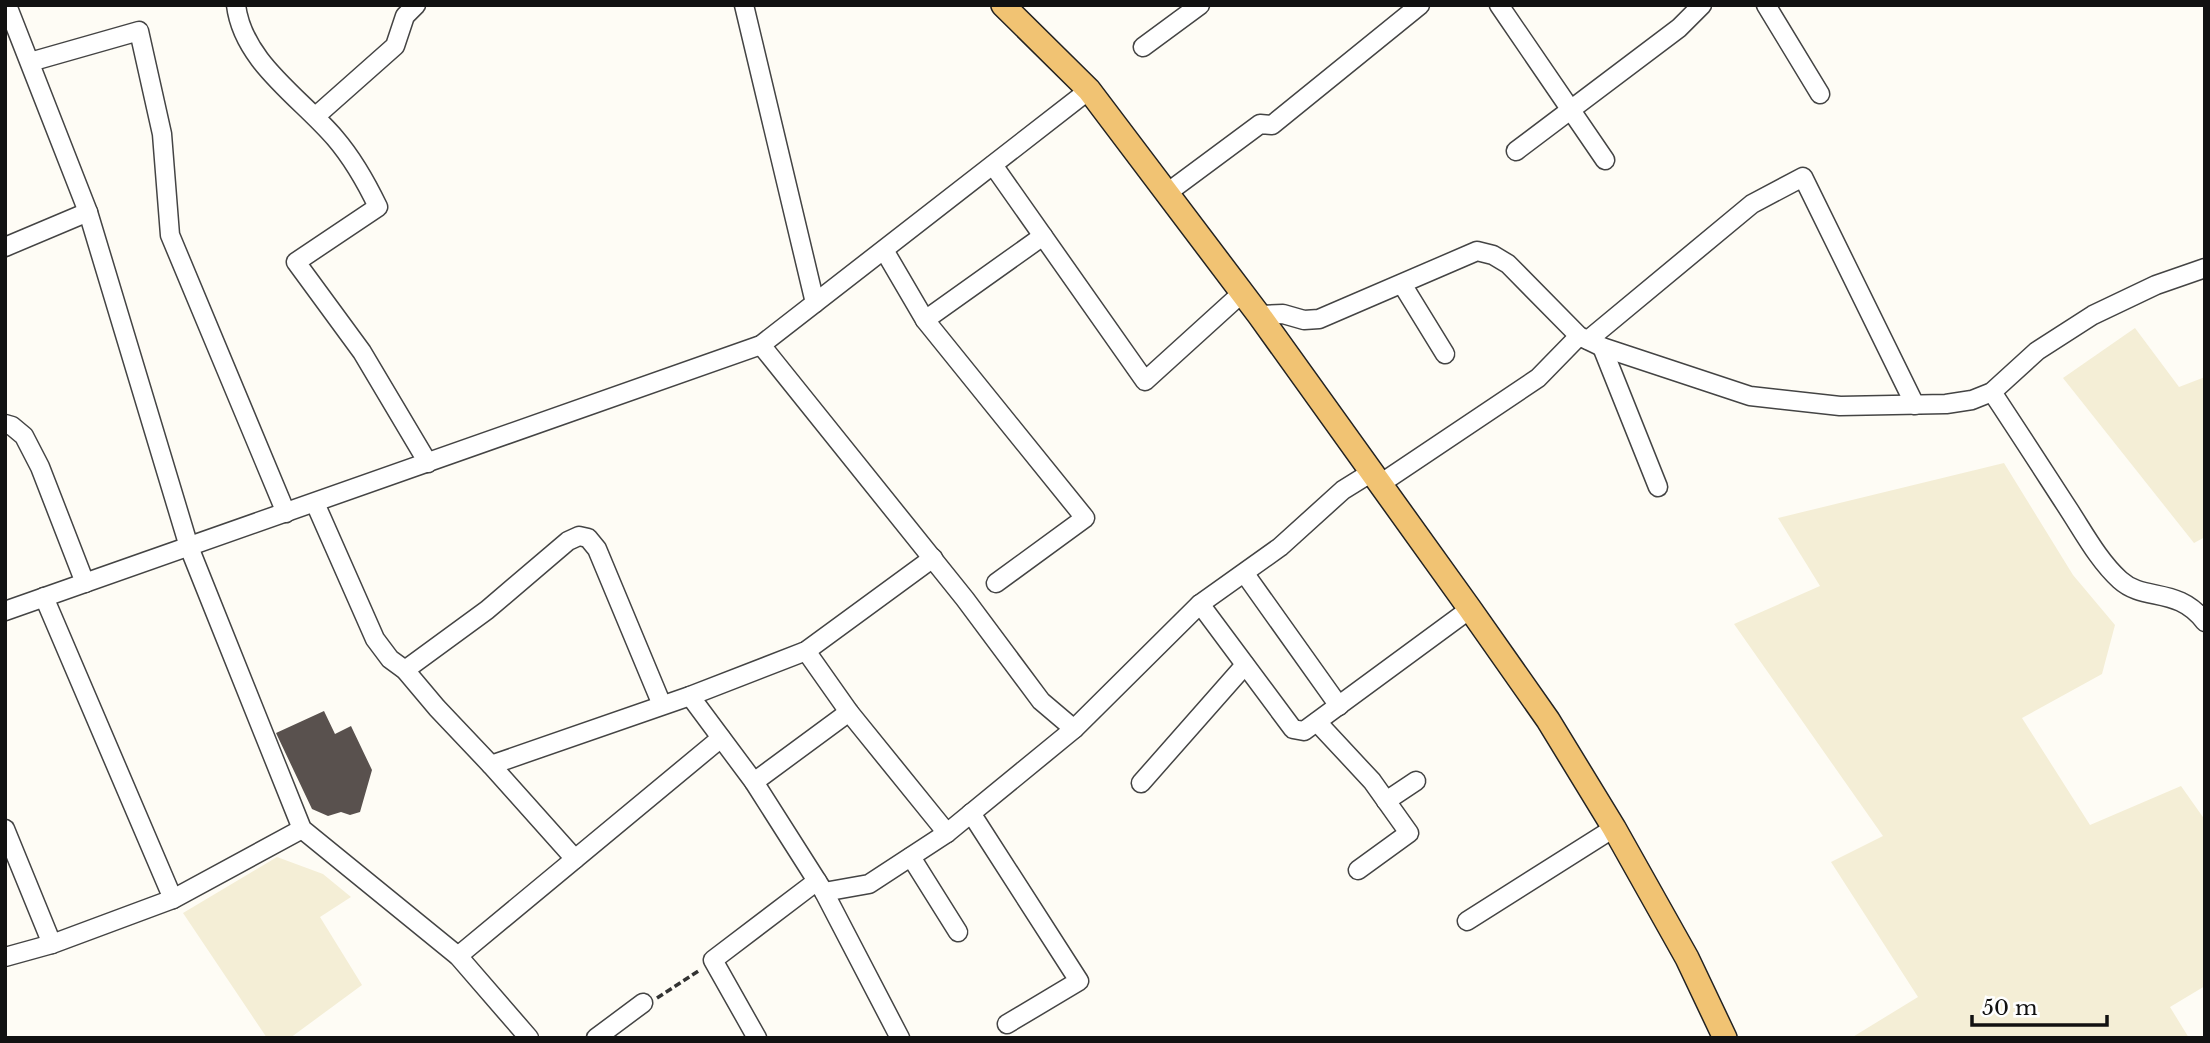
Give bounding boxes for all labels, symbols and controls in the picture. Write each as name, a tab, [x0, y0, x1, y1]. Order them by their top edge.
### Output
scale bar	[1972, 984, 2107, 1028]
text: 50 m	[1982, 995, 2038, 1021]

